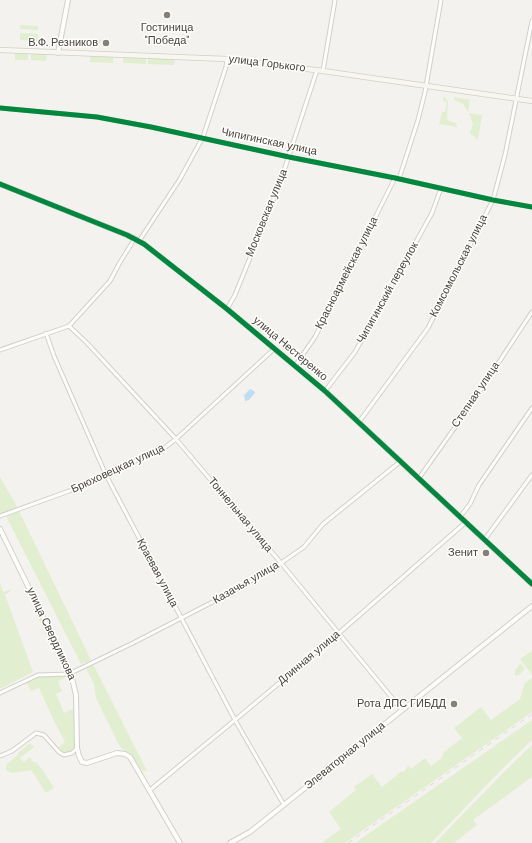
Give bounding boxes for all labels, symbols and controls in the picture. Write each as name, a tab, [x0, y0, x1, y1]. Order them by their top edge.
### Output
marker: Гостиница "Победа"	[162, 10, 172, 20]
place label: Гостиница "Победа"	[141, 21, 193, 47]
place label: В.Ф. Резников	[28, 36, 98, 50]
marker: В.Ф. Резников	[101, 38, 111, 48]
street label: улица Горького	[228, 53, 306, 75]
street label: Чипигинская улица	[220, 125, 318, 159]
street label: Московская улица	[243, 167, 291, 259]
street label: Комсомольская улица	[427, 213, 491, 319]
street label: Красноармейская улица	[313, 215, 381, 331]
street label: Чипигинский переулок	[355, 240, 421, 346]
street label: улица Нестеренко	[250, 314, 330, 384]
street label: Степная улица	[449, 360, 503, 430]
street label: Брюховецкая улица	[69, 442, 167, 496]
street label: Тоннельная улица	[205, 475, 275, 555]
street label: Краевая улица	[133, 536, 181, 610]
place label: Зенит	[448, 546, 478, 560]
marker: Зенит	[481, 548, 491, 558]
street label: Казачья улица	[211, 559, 281, 607]
street label: улица Свердликова	[24, 586, 78, 682]
street label: Длинная улица	[275, 628, 343, 688]
place label: Рота ДПС ГИБДД	[357, 697, 446, 711]
marker: Рота ДПС ГИБДД	[449, 699, 459, 709]
street label: Элеваторная улица	[302, 719, 388, 793]

